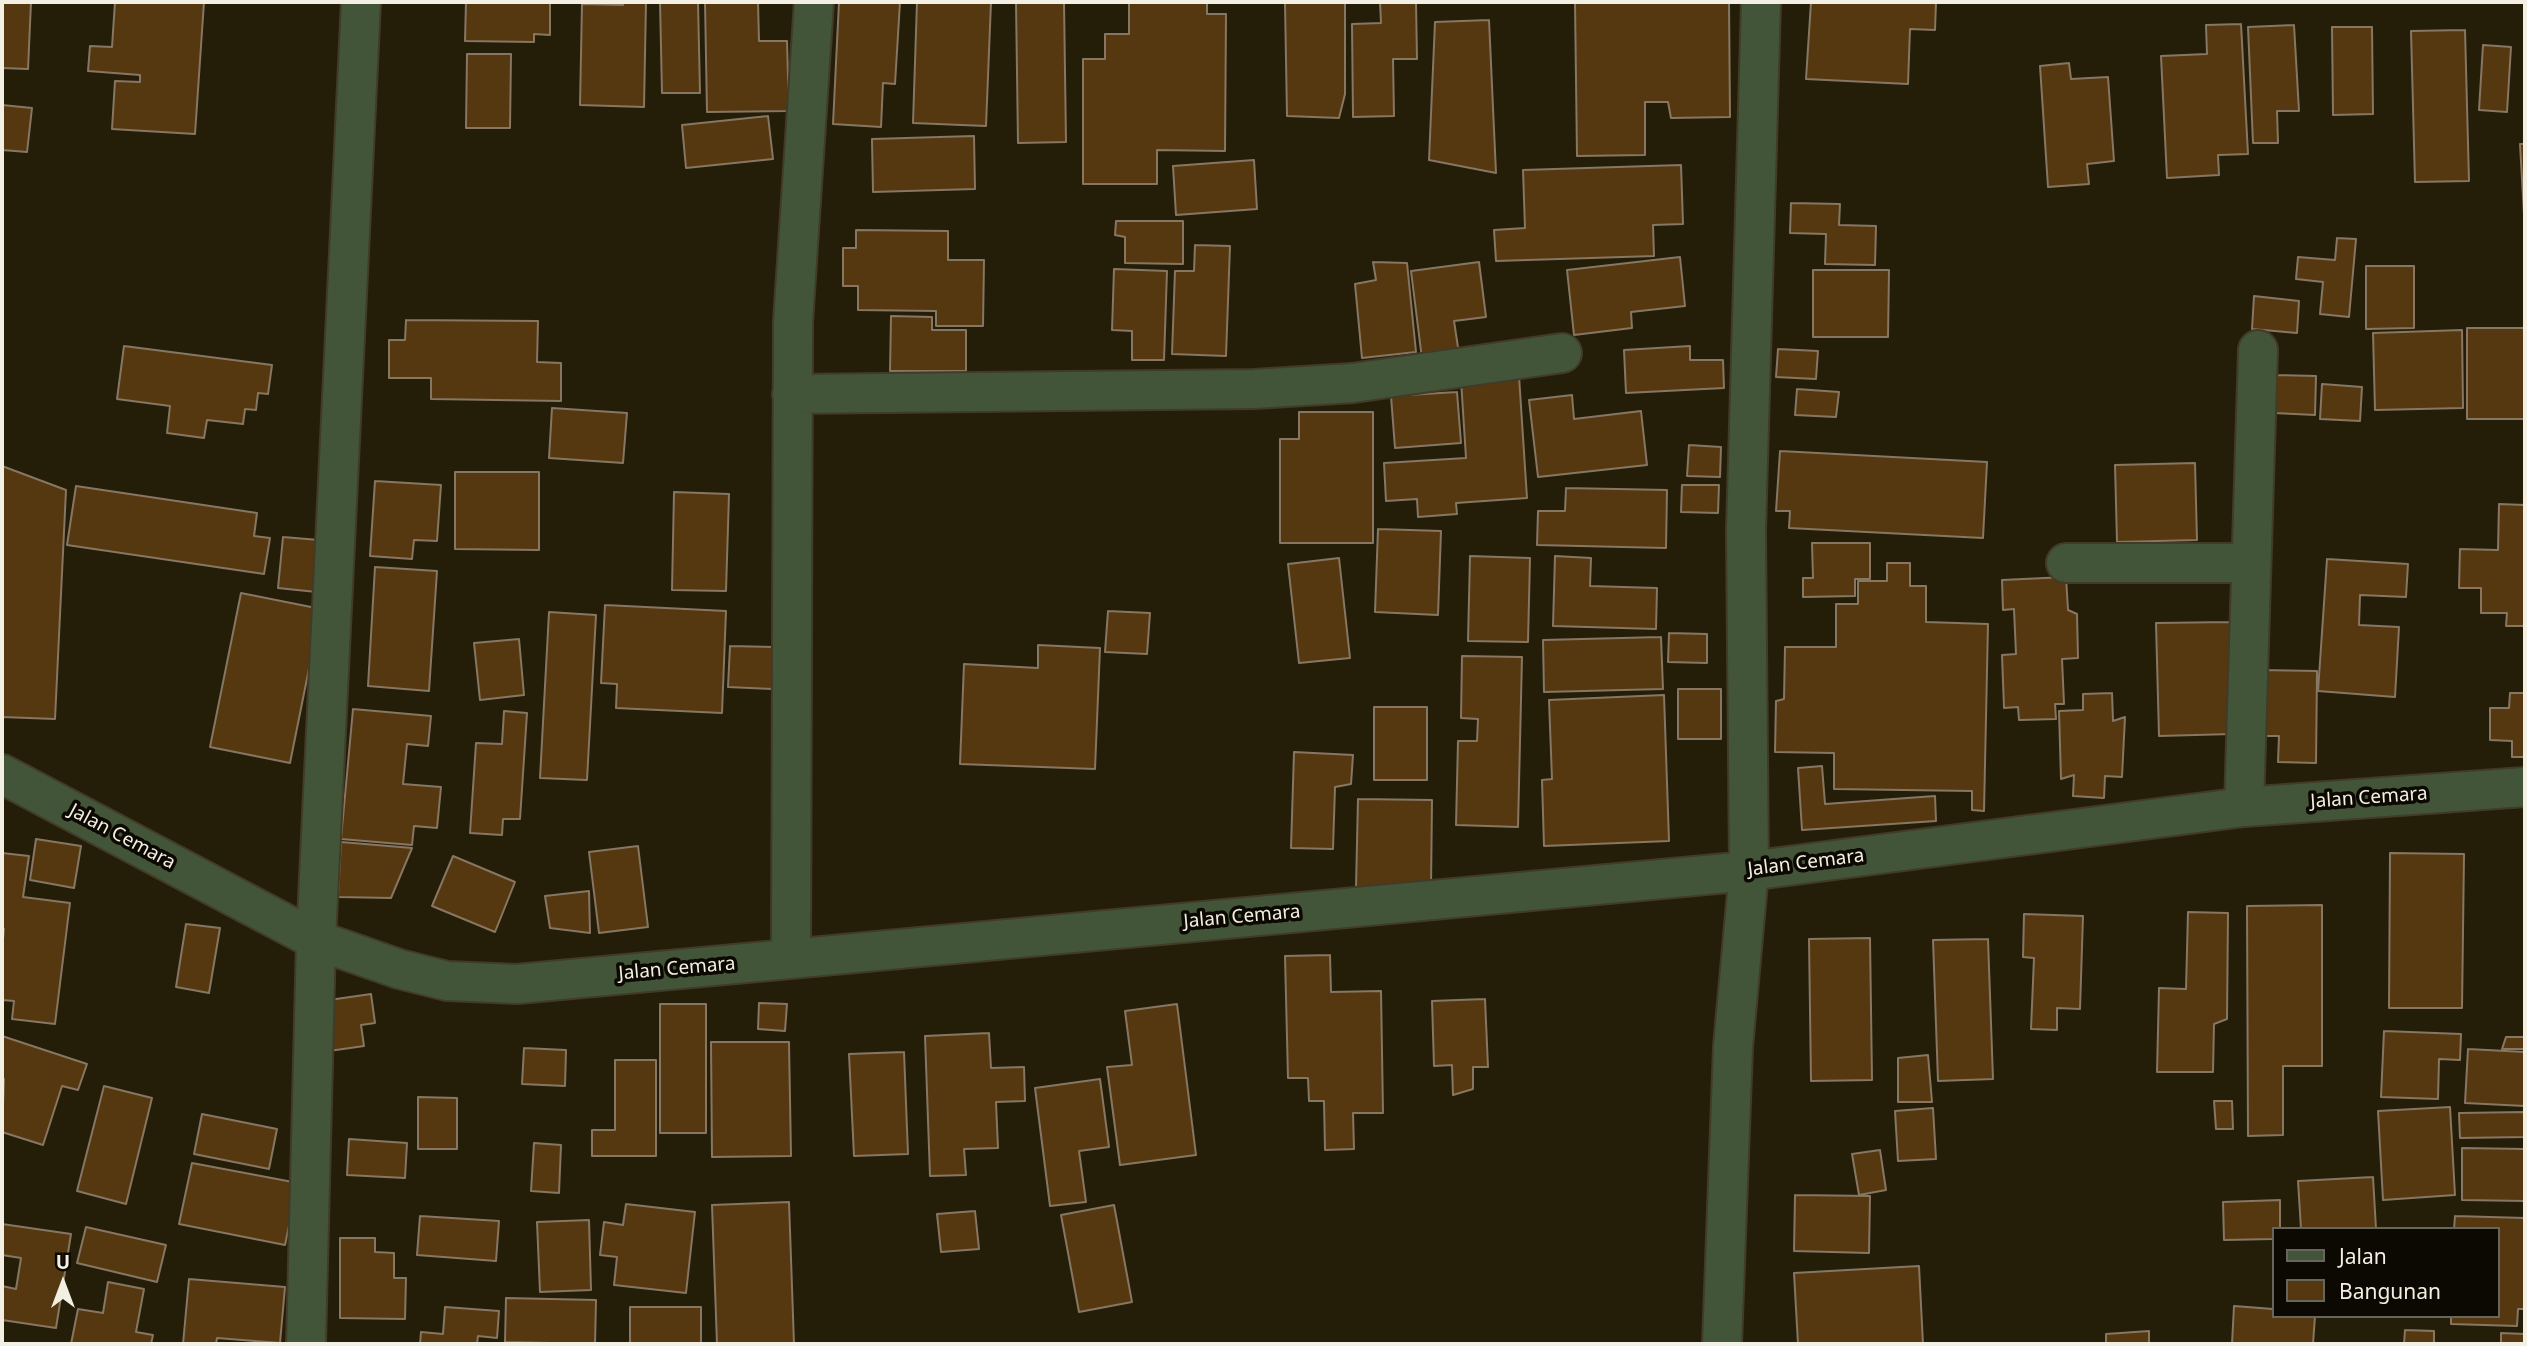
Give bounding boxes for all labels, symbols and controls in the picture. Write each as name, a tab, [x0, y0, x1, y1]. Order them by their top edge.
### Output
street label: Jalan Cemara	[2310, 783, 2428, 813]
street label: Jalan Cemara	[65, 799, 179, 875]
street label: Jalan Cemara	[1746, 845, 1866, 881]
street label: Jalan Cemara	[1183, 901, 1301, 933]
street label: Jalan Cemara	[618, 953, 736, 985]
legend	[2272, 1227, 2499, 1318]
text: Jalan	[2339, 1242, 2387, 1270]
north arrow	[28, 1248, 98, 1318]
text: U	[56, 1249, 70, 1275]
text: Bangunan	[2339, 1277, 2441, 1305]

